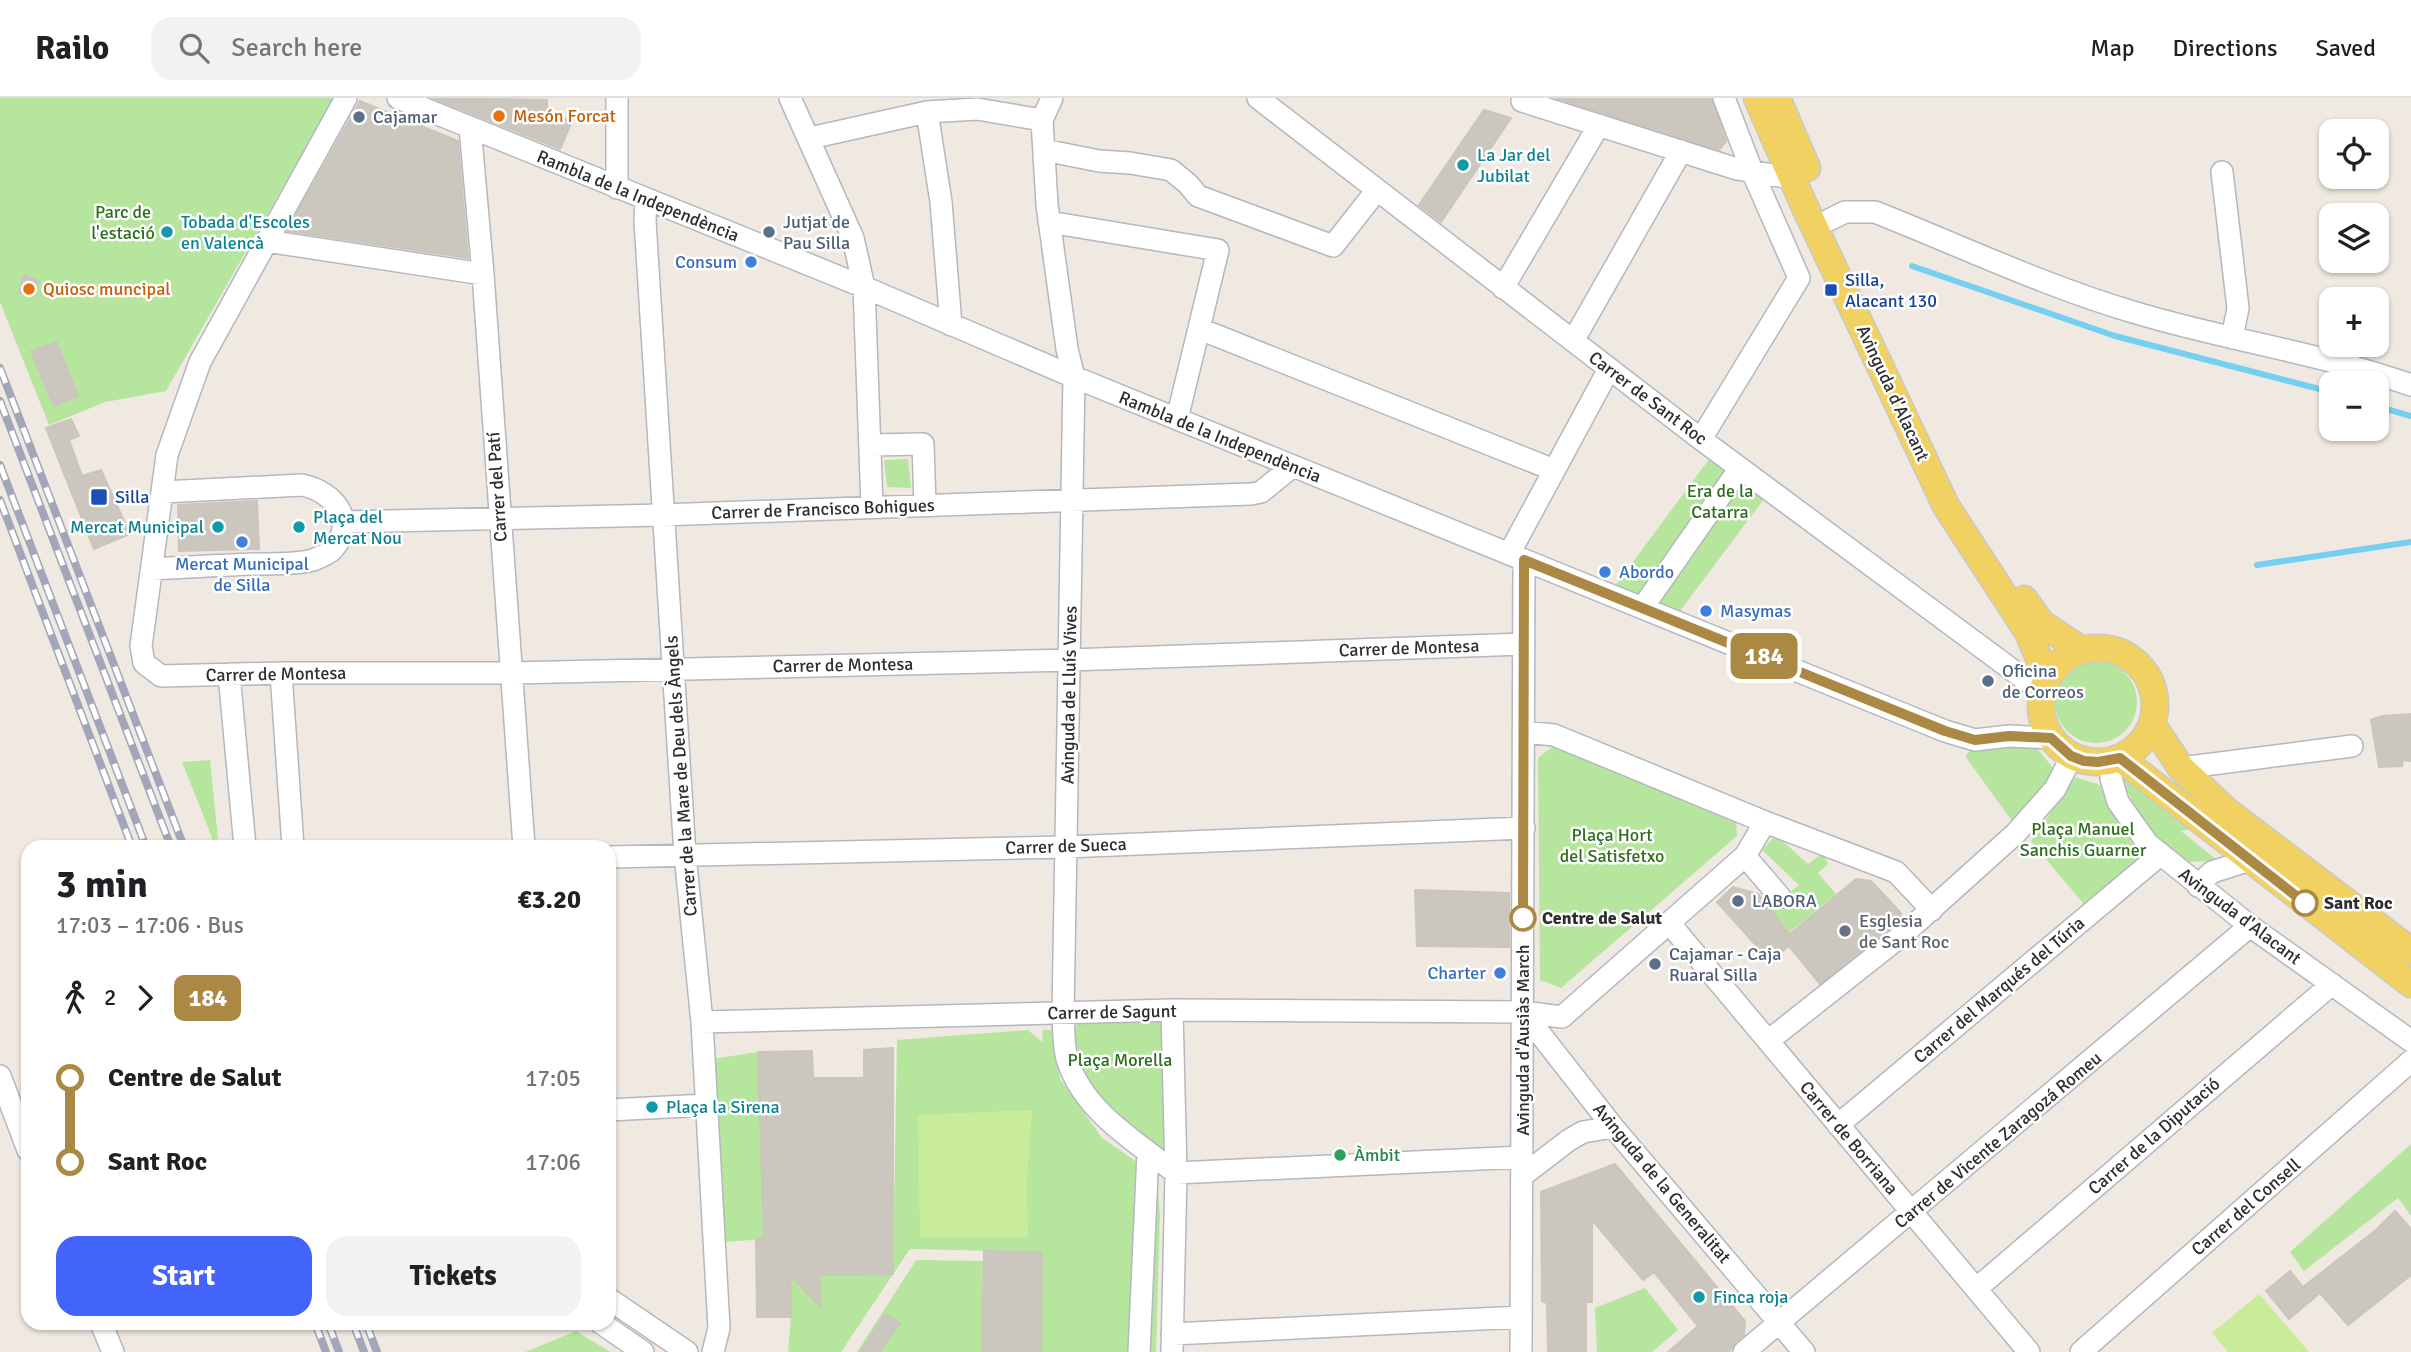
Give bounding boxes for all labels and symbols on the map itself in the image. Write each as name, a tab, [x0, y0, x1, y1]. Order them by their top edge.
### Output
place label: Mesón Forcat	[513, 105, 616, 127]
place label: Cajamar	[373, 106, 438, 128]
marker: Mesón Forcat	[491, 108, 507, 124]
marker: Cajamar	[351, 109, 367, 125]
place label: La Jar del Jubilat	[1477, 144, 1550, 187]
street label: Rambla de la Independència	[534, 145, 742, 247]
marker: La Jar del Jubilat	[1455, 157, 1471, 173]
park label: Parc de l'estació	[91, 201, 155, 244]
place label: Tobada d'Escoles en Valencà	[181, 211, 310, 254]
place label: Jutjat de Pau Silla	[783, 211, 850, 254]
marker: Tobada d'Escoles en Valencà	[159, 224, 175, 240]
marker: Jutjat de Pau Silla	[761, 224, 777, 240]
place label: Consum	[675, 251, 737, 273]
marker: Consum	[743, 254, 759, 270]
place label: Silla, Alacant 130	[1845, 269, 1937, 312]
place label: Quiosc muncipal	[43, 278, 171, 300]
marker: Quiosc muncipal	[21, 281, 37, 297]
marker: Silla, Alacant 130	[1823, 282, 1839, 298]
street label: Avinguda d'Alacant	[1852, 321, 1934, 465]
street label: Carrer de Sant Roc	[1584, 346, 1712, 450]
street label: Rambla de la Independència	[1116, 386, 1324, 488]
street label: Carrer del Patí	[482, 431, 512, 543]
park label: Era de la Catarra	[1687, 480, 1753, 523]
place label: Silla	[115, 486, 149, 508]
marker: Silla	[89, 487, 109, 507]
street label: Carrer de Francisco Bohigues	[711, 494, 935, 524]
place label: Plaça del Mercat Nou	[313, 506, 402, 549]
place label: Mercat Municipal	[70, 516, 204, 538]
marker: Mercat Municipal	[210, 519, 226, 535]
marker: Plaça del Mercat Nou	[291, 519, 307, 535]
marker: Mercat Municipal de Silla	[234, 534, 250, 550]
place label: Mercat Municipal de Silla	[175, 553, 309, 596]
place label: Abordo	[1619, 561, 1674, 583]
marker: Abordo	[1597, 564, 1613, 580]
place label: Masymas	[1720, 600, 1791, 622]
marker: Masymas	[1698, 603, 1714, 619]
street label: Avinguda de Lluís Vives	[1056, 605, 1082, 784]
line badge: 184	[1724, 633, 1804, 679]
street label: Carrer de la Mare de Deu dels Àngels	[660, 635, 702, 917]
street label: Carrer de Montesa	[1338, 635, 1480, 661]
street label: Carrer de Montesa	[772, 653, 914, 677]
place label: Oficina de Correos	[2002, 660, 2084, 703]
street label: Carrer de Montesa	[205, 662, 347, 686]
marker: Oficina de Correos	[1980, 673, 1996, 689]
park label: Plaça Manuel Sanchis Guarner	[2020, 818, 2147, 861]
park label: Plaça Hort del Satisfetxo	[1560, 824, 1664, 867]
street label: Carrer de Sueca	[1005, 833, 1127, 859]
street label: Avinguda d'Alacant	[2174, 863, 2306, 969]
place label: LABORA	[1752, 890, 1817, 912]
marker: Sant Roc	[2292, 890, 2318, 916]
place label: Sant Roc	[2324, 892, 2393, 914]
marker: LABORA	[1730, 893, 1746, 909]
marker: Centre de Salut	[1510, 905, 1536, 931]
place label: Centre de Salut	[1542, 907, 1662, 929]
place label: Esglesia de Sant Roc	[1859, 910, 1949, 953]
street label: Carrer del Marqués del Túria	[1909, 912, 2089, 1068]
marker: Esglesia de Sant Roc	[1837, 923, 1853, 939]
place label: Cajamar - Caja Ruaral Silla	[1669, 943, 1781, 986]
street label: Avinguda d'Ausiàs March	[1512, 944, 1534, 1136]
marker: Cajamar - Caja Ruaral Silla	[1647, 956, 1663, 972]
place label: Charter	[1427, 962, 1486, 984]
marker: Charter	[1492, 965, 1508, 981]
street label: Carrer de Sagunt	[1047, 1000, 1177, 1024]
street label: Carrer de Vicente Zaragozá Romeu	[1890, 1047, 2106, 1233]
park label: Plaça Morella	[1068, 1049, 1172, 1071]
street label: Carrer de la Diputació	[2084, 1073, 2224, 1199]
street label: Carrer de Borriana	[1795, 1077, 1903, 1199]
place label: Plaça la Sirena	[666, 1096, 780, 1118]
street label: Avinguda de la Generalitat	[1588, 1098, 1736, 1268]
marker: Plaça la Sirena	[644, 1099, 660, 1115]
place label: Àmbit	[1354, 1144, 1400, 1166]
marker: Àmbit	[1332, 1147, 1348, 1163]
street label: Carrer del Consell	[2187, 1154, 2305, 1260]
place label: Finca roja	[1713, 1286, 1788, 1308]
marker: Finca roja	[1691, 1289, 1707, 1305]

